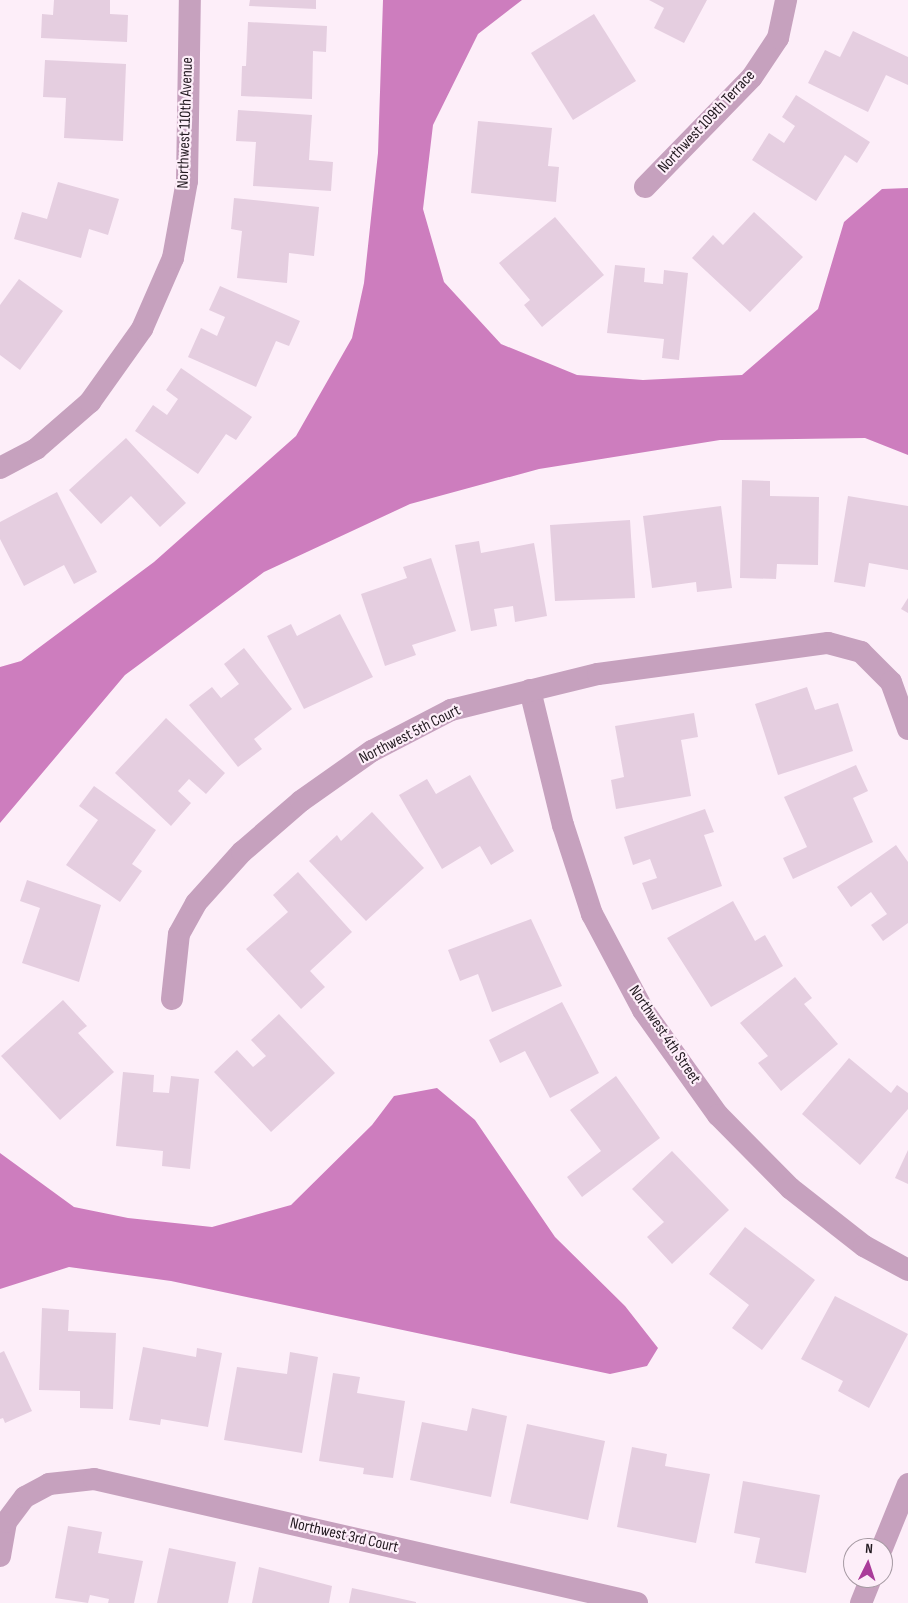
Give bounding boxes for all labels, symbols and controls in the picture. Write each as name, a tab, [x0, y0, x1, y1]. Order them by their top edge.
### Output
street label: Northwest 110th Avenue	[174, 57, 198, 189]
street label: Northwest 109th Terrace	[654, 67, 760, 177]
street label: Northwest 5th Court	[356, 701, 464, 769]
street label: Northwest 4th Street	[624, 982, 704, 1088]
street label: Northwest 3rd Court	[288, 1514, 400, 1558]
north arrow	[843, 1538, 893, 1588]
text: N	[865, 1540, 873, 1557]

